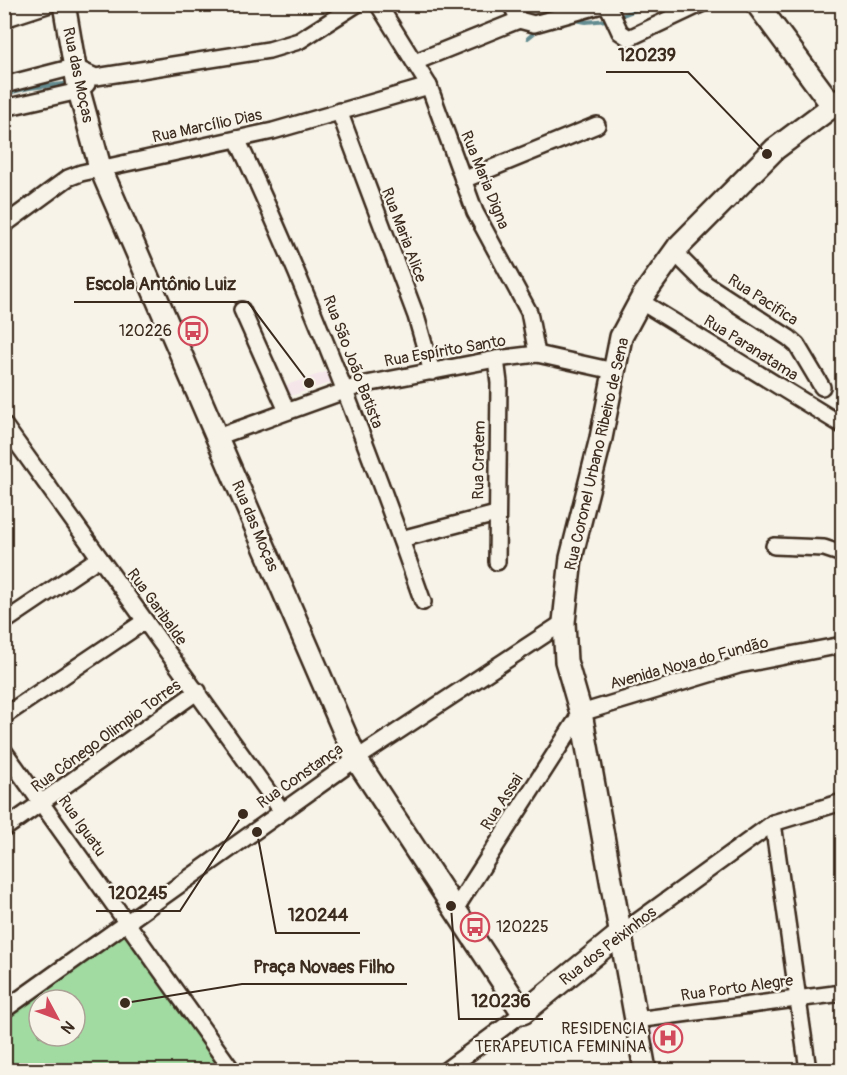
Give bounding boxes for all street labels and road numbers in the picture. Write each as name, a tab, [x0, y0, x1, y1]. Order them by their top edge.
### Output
street label: Rua das Moças	[58, 25, 98, 125]
street label: Rua Marcílio Dias	[150, 105, 264, 147]
street label: Rua Maria Digna	[456, 128, 514, 232]
street label: Rua Maria Alice	[377, 185, 431, 285]
street label: Rua Pacifica	[724, 270, 802, 330]
street label: Rua São João Batista	[318, 293, 388, 431]
street label: Rua Paranatama	[700, 311, 802, 385]
street label: Rua Espírito Santo	[383, 330, 508, 372]
street label: Rua Coronel Urbano Ribeiro de Sena	[560, 336, 634, 572]
street label: Rua Cratem	[468, 420, 490, 500]
street label: Rua das Moças	[227, 477, 283, 575]
street label: Rua Garibalde	[123, 565, 192, 649]
street label: Avenida Nova do Fundão	[608, 632, 771, 694]
street label: Rua Cônego Olimpio Torres	[27, 675, 185, 797]
street label: Rua Constança	[253, 739, 347, 813]
street label: Rua Assai	[476, 770, 528, 834]
street label: Rua Iguatu	[54, 791, 110, 861]
street label: Rua dos Peixinhos	[556, 902, 660, 990]
street label: Rua Porto Alegre	[680, 970, 795, 1006]

